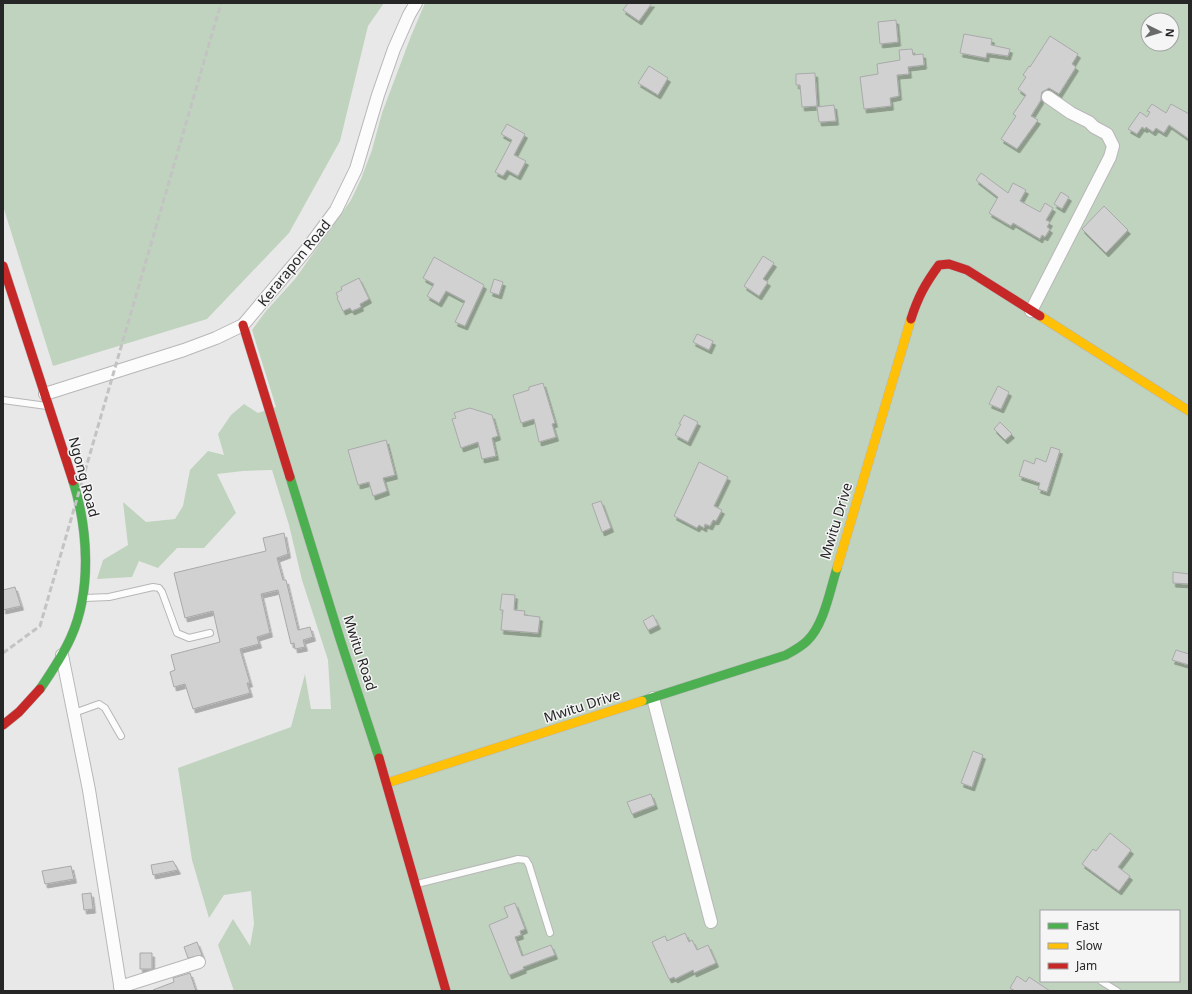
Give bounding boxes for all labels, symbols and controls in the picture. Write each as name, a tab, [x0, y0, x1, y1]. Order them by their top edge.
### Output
north arrow	[1140, 12, 1180, 52]
text: N	[1163, 28, 1178, 38]
street label: Kerarapon Road	[253, 215, 334, 310]
street label: Ngong Road	[65, 435, 104, 519]
street label: Mwitu Drive	[815, 480, 856, 562]
street label: Mwitu Road	[339, 613, 382, 693]
street label: Mwitu Drive	[541, 684, 623, 727]
legend	[1040, 910, 1180, 982]
text: Fast	[1076, 917, 1100, 934]
text: Slow	[1076, 937, 1103, 954]
text: Jam	[1075, 957, 1097, 974]

